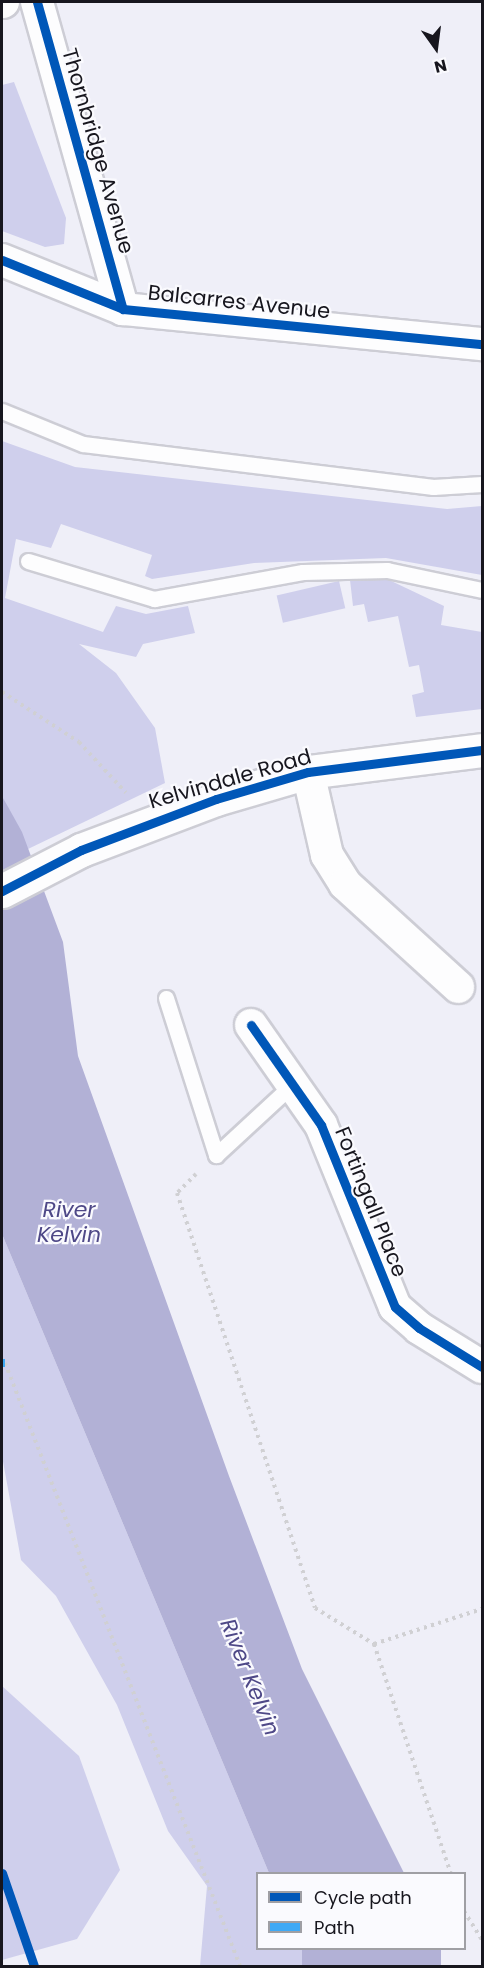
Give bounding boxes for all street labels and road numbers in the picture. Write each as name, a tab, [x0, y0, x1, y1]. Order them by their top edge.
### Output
street label: Thornbridge Avenue	[57, 45, 139, 257]
street label: Balcarres Avenue	[147, 280, 331, 324]
street label: Kelvindale Road	[146, 744, 314, 814]
street label: Fortingall Place	[329, 1123, 413, 1281]

